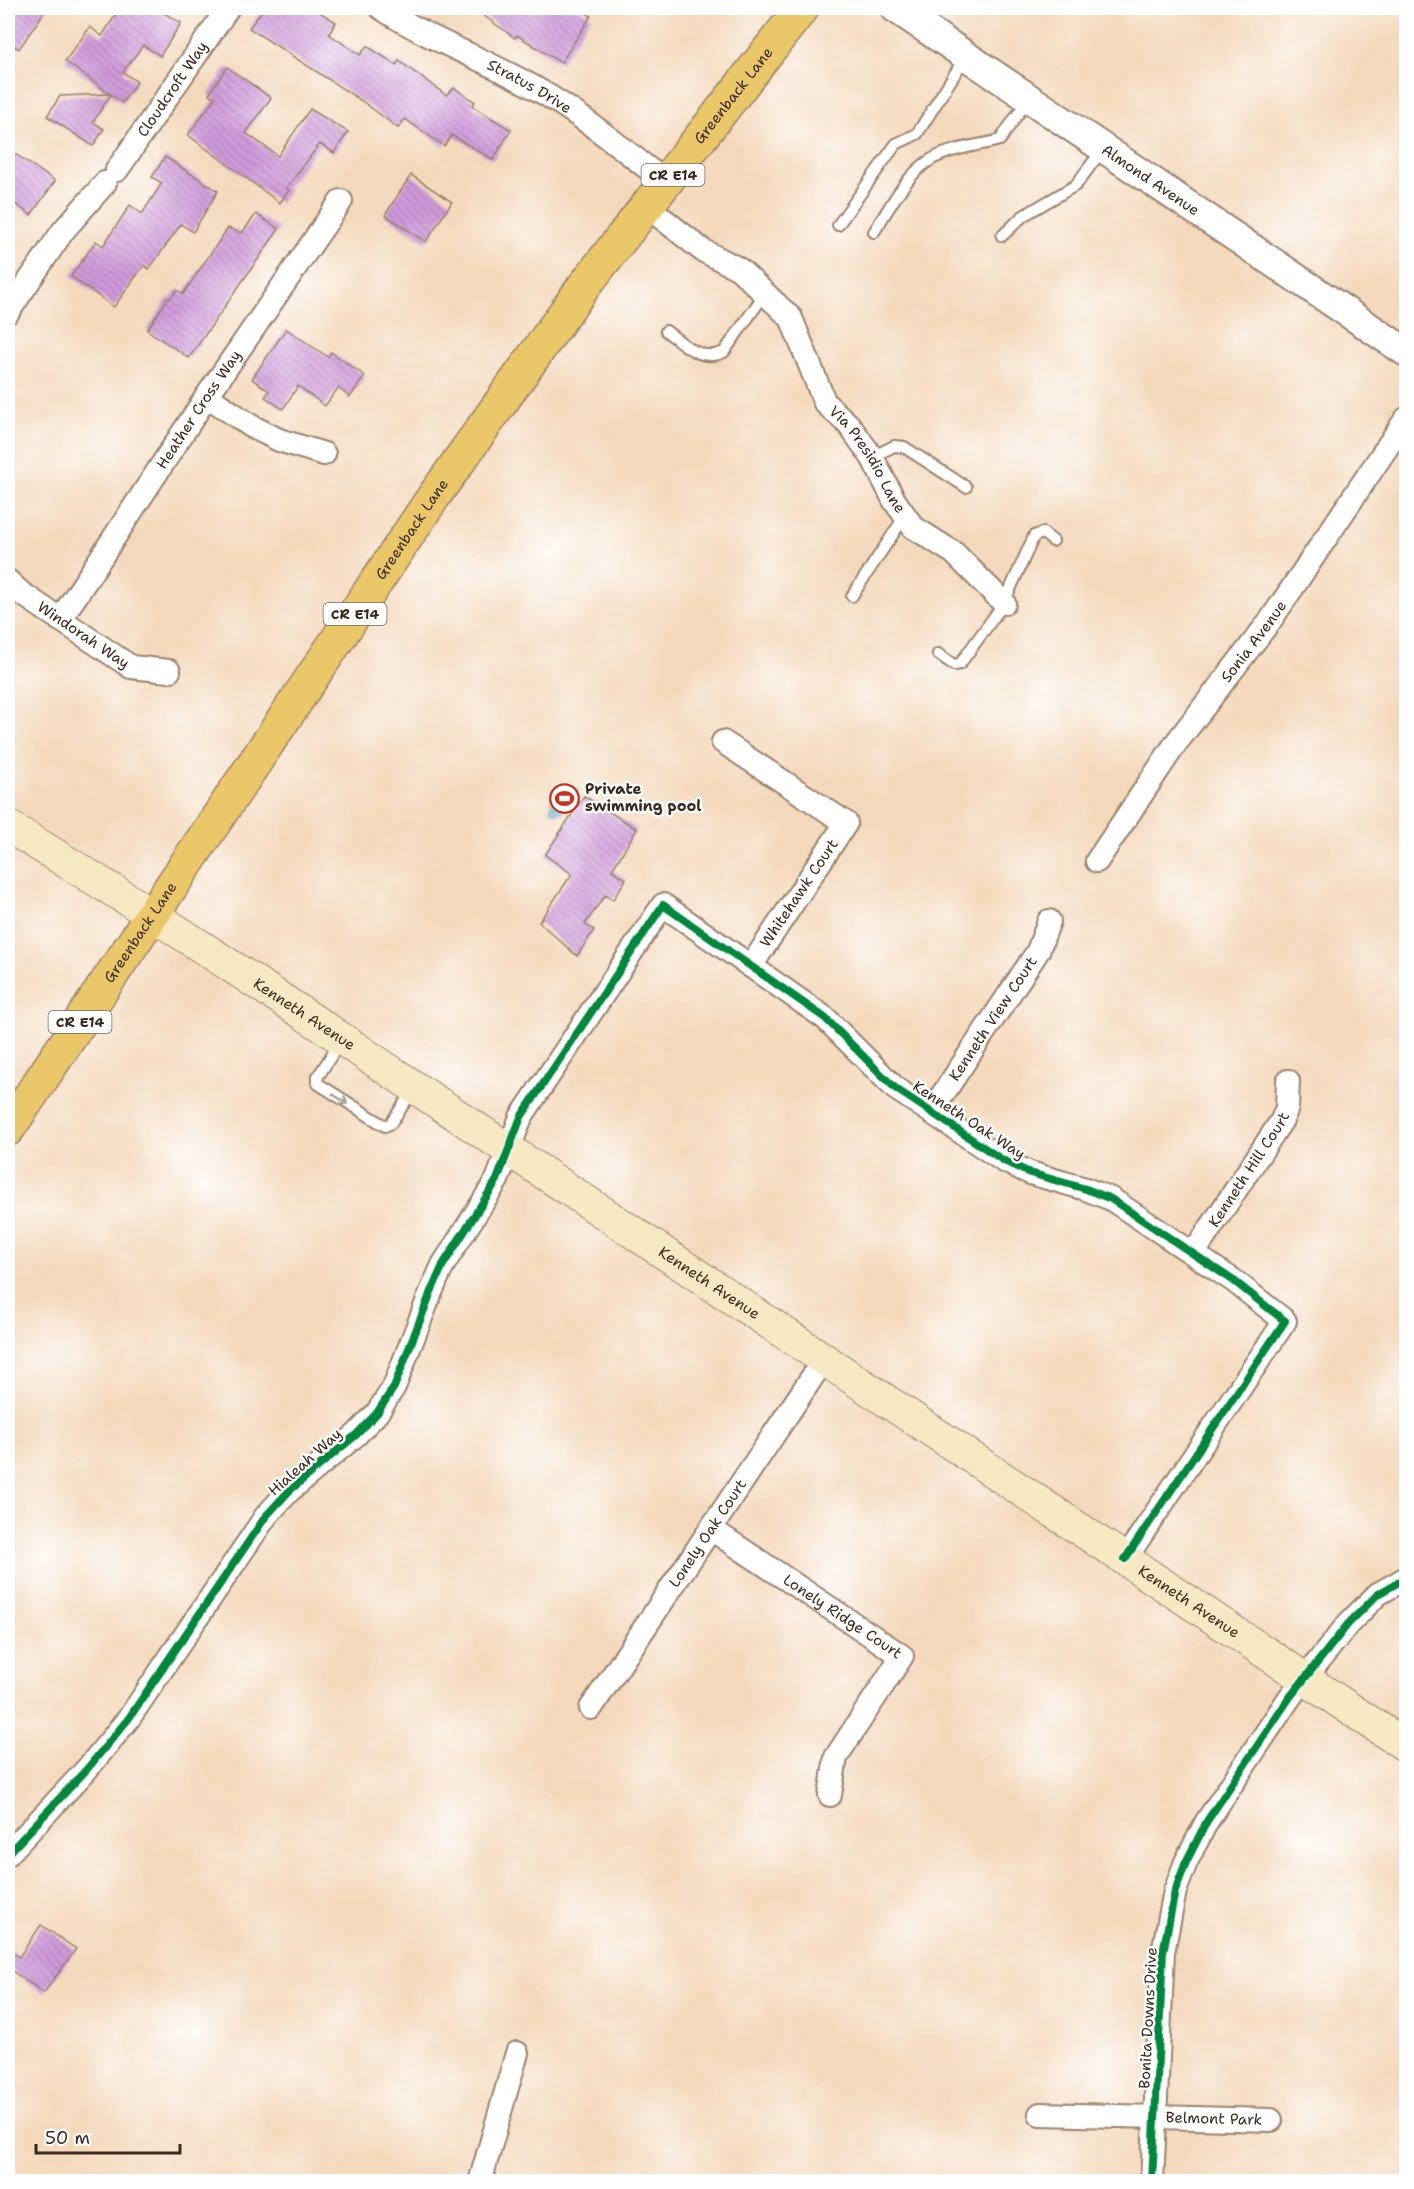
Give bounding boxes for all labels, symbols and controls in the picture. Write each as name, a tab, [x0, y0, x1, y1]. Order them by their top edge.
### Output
street label: Cloudcroft Way	[133, 37, 212, 141]
street label: Greenback Lane	[689, 43, 777, 148]
street label: Stratus Drive	[484, 55, 576, 118]
street label: Almond Avenue	[1098, 140, 1203, 220]
road number: CR E14	[642, 164, 704, 186]
street label: Heather Cross Way	[152, 346, 246, 473]
street label: Via Presidio Lane	[825, 401, 910, 517]
street label: Greenback Lane	[371, 475, 453, 584]
street label: Sonia Avenue	[1216, 596, 1291, 686]
street label: Windorah Way	[33, 597, 134, 673]
road number: CR E14	[324, 603, 386, 625]
place label: Private swimming pool	[585, 779, 701, 816]
sports icon: Private swimming pool	[548, 782, 580, 814]
street label: Whitehawk Court	[755, 835, 843, 951]
street label: Greenback Lane	[99, 878, 181, 987]
street label: Kenneth View Court	[944, 953, 1042, 1085]
street label: Kenneth Avenue	[249, 974, 359, 1055]
road number: CR E14	[48, 1011, 112, 1033]
street label: Kenneth Oak Way	[909, 1076, 1029, 1164]
one-way arrow	[332, 1093, 348, 1105]
street label: Kenneth Hill Court	[1204, 1109, 1294, 1231]
street label: Kenneth Avenue	[655, 1242, 764, 1324]
street label: Hialeah Way	[264, 1424, 346, 1500]
street label: Lonely Oak Court	[664, 1476, 751, 1591]
street label: Kenneth Avenue	[1134, 1561, 1244, 1643]
street label: Lonely Ridge Court	[779, 1570, 906, 1663]
street label: Bonita Downs Drive	[1134, 1947, 1162, 2089]
street label: Belmont Park	[1165, 2107, 1262, 2130]
scale bar	[36, 2117, 180, 2155]
text: 50 m	[45, 2126, 90, 2150]

